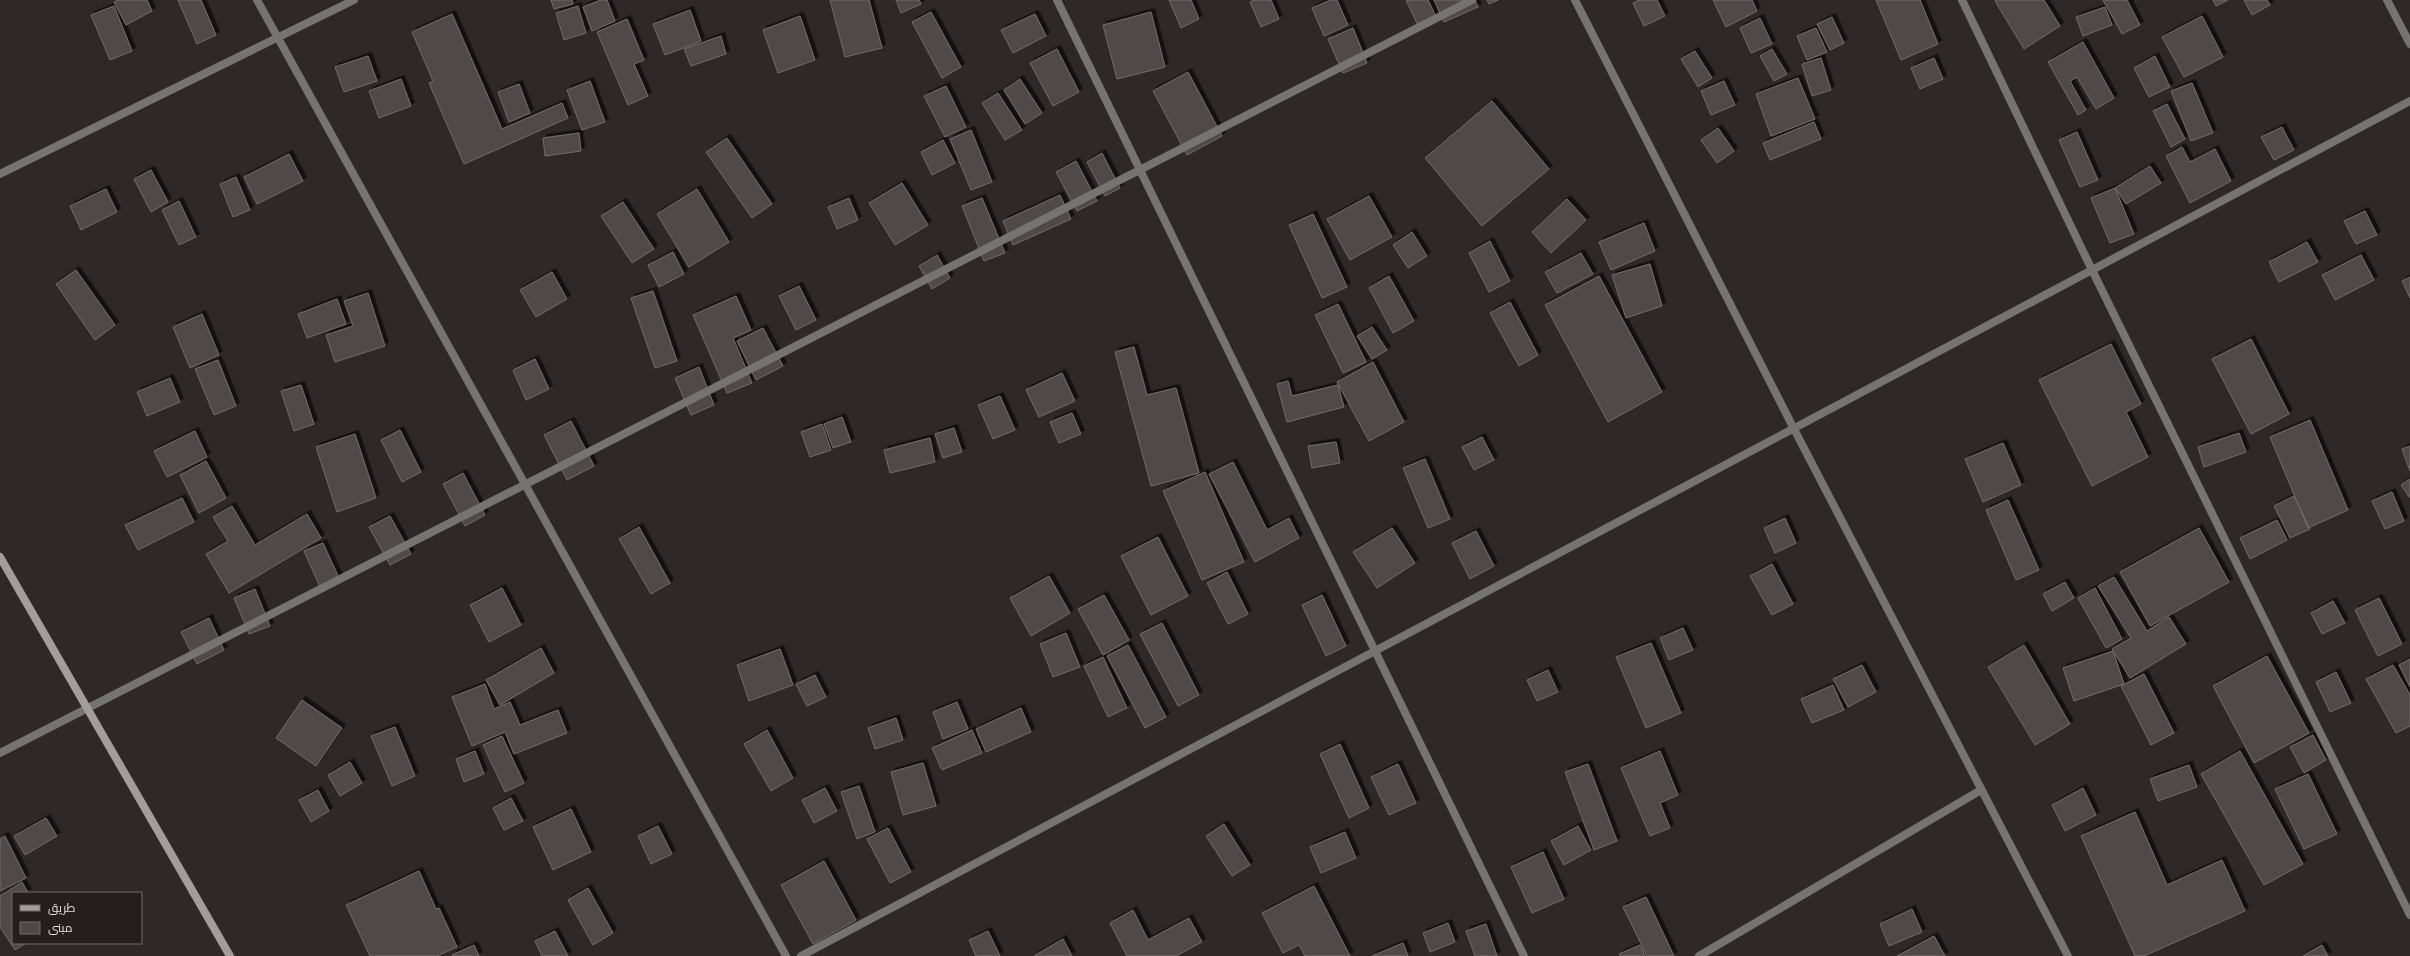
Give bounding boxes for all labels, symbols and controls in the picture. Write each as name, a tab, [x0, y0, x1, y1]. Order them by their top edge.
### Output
legend	[12, 892, 142, 944]
text: طريق	[48, 899, 76, 916]
text: مبنى	[48, 919, 73, 936]

